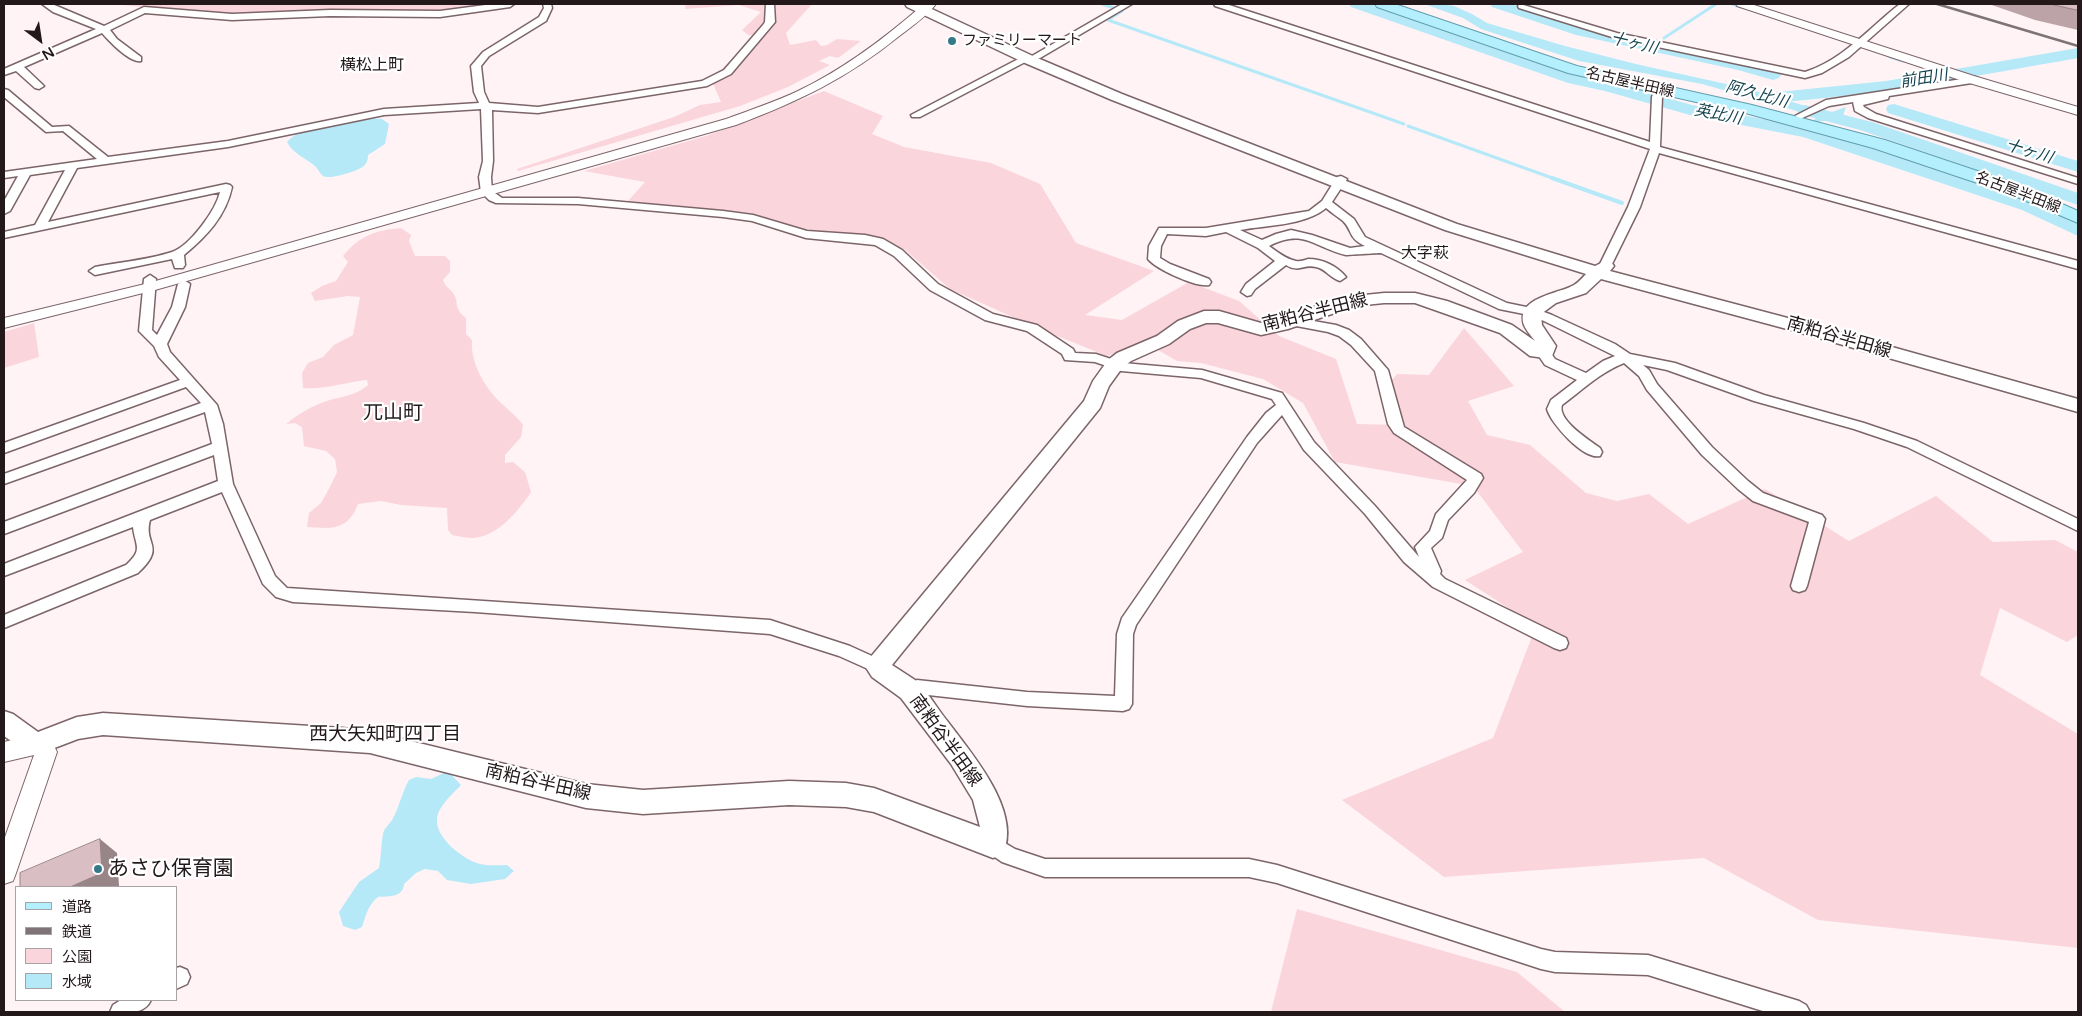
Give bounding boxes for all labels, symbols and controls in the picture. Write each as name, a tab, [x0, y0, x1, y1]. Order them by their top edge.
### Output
north arrow	[15, 15, 65, 65]
water label: 十ヶ川	[1608, 29, 1660, 59]
place label: ファミリーマート	[962, 32, 1082, 50]
marker: ファミリーマート	[946, 35, 958, 47]
text: N	[39, 43, 57, 63]
district label: 横松上町	[340, 56, 404, 76]
street label: 名古屋半田線	[1584, 64, 1676, 102]
water label: 前田川	[1899, 66, 1949, 92]
water label: 阿久比川	[1724, 77, 1790, 113]
water label: 英比川	[1693, 101, 1743, 129]
water label: 十ヶ川	[2003, 136, 2055, 168]
street label: 名古屋半田線	[1973, 168, 2063, 218]
district label: 大字萩	[1401, 244, 1449, 264]
street label: 南粕谷半田線	[1260, 289, 1370, 337]
street label: 南粕谷半田線	[1784, 313, 1894, 363]
district label: 兀山町	[363, 402, 423, 426]
street label: 南粕谷半田線	[905, 691, 985, 791]
district label: 西大矢知町四丁目	[309, 724, 461, 746]
street label: 南粕谷半田線	[483, 760, 593, 806]
place label: あさひ保育園	[108, 856, 234, 882]
marker: あさひ保育園	[92, 863, 104, 875]
legend	[15, 886, 178, 1001]
text: 道路	[62, 898, 92, 916]
text: 鉄道	[62, 923, 92, 941]
text: 公園	[62, 948, 92, 966]
text: 水域	[62, 973, 92, 991]

